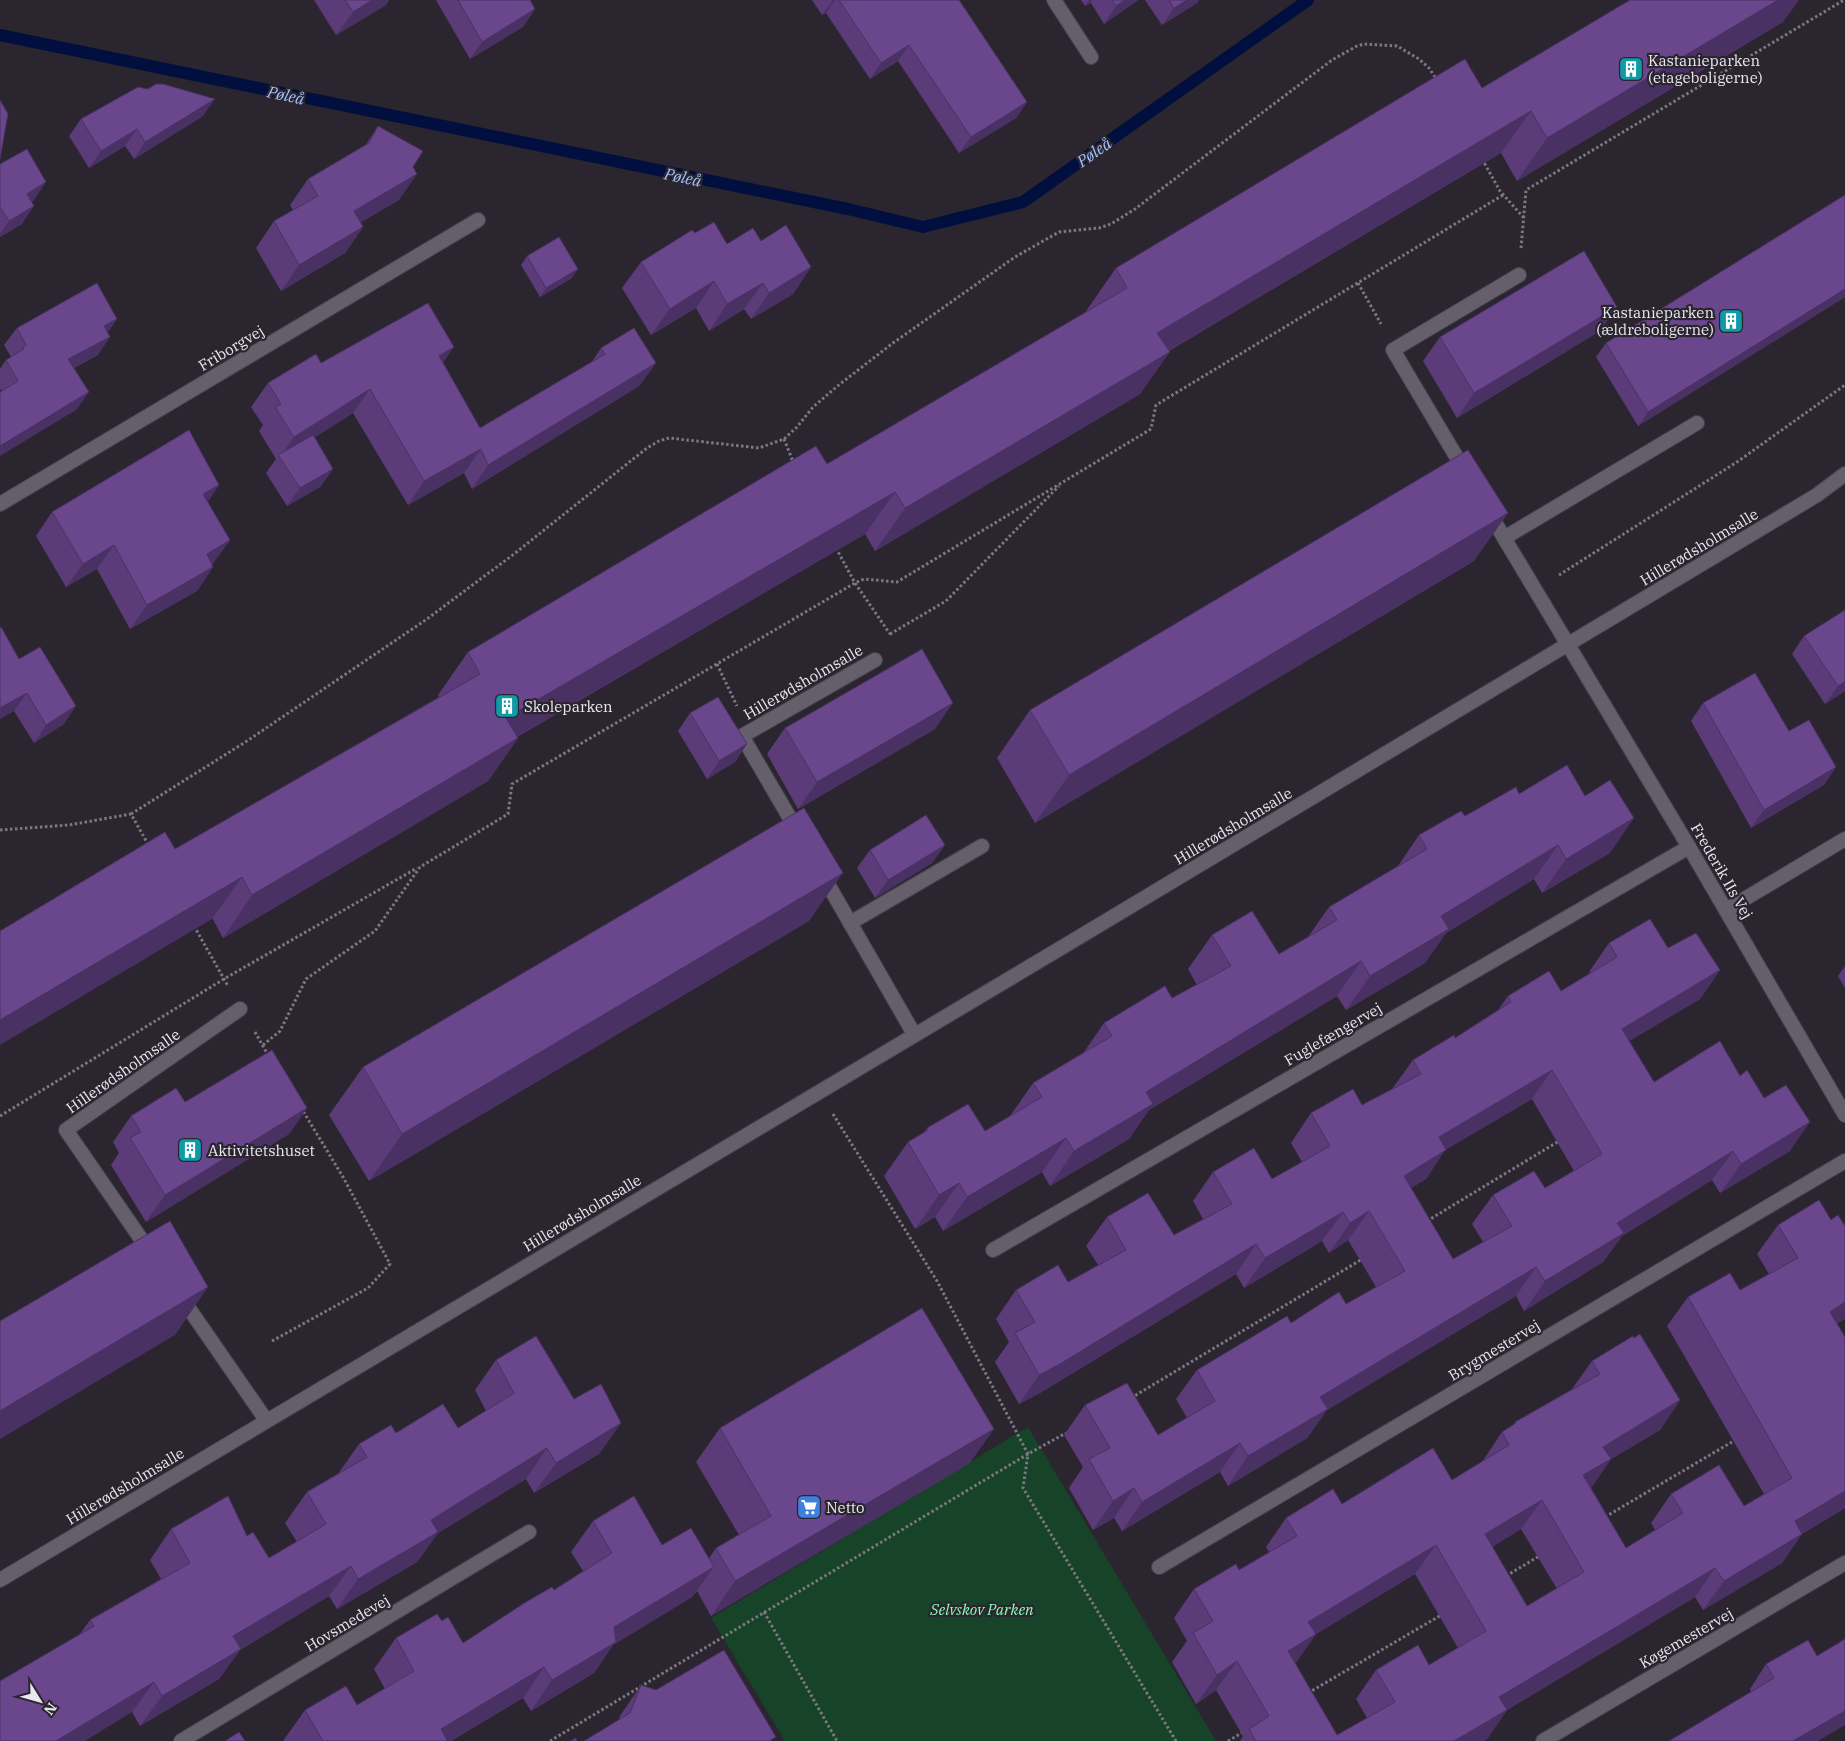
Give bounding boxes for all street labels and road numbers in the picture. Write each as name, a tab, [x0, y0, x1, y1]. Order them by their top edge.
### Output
street label: Friborgvej	[195, 321, 267, 375]
street label: Hillerødsholmsalle	[1636, 504, 1762, 590]
street label: Hillerødsholmsalle	[740, 640, 866, 724]
street label: Hillerødsholmsalle	[1170, 783, 1296, 869]
street label: Frederik IIs Vej	[1687, 820, 1757, 922]
street label: Fuglefængervej	[1281, 998, 1385, 1070]
street label: Hillerødsholmsalle	[62, 1025, 184, 1117]
street label: Hillerødsholmsalle	[519, 1170, 645, 1256]
street label: Brygmestervej	[1445, 1315, 1543, 1385]
street label: Hillerødsholmsalle	[62, 1443, 188, 1529]
street label: Hovsmedevej	[301, 1590, 393, 1656]
street label: Køgemestervej	[1636, 1603, 1736, 1673]

